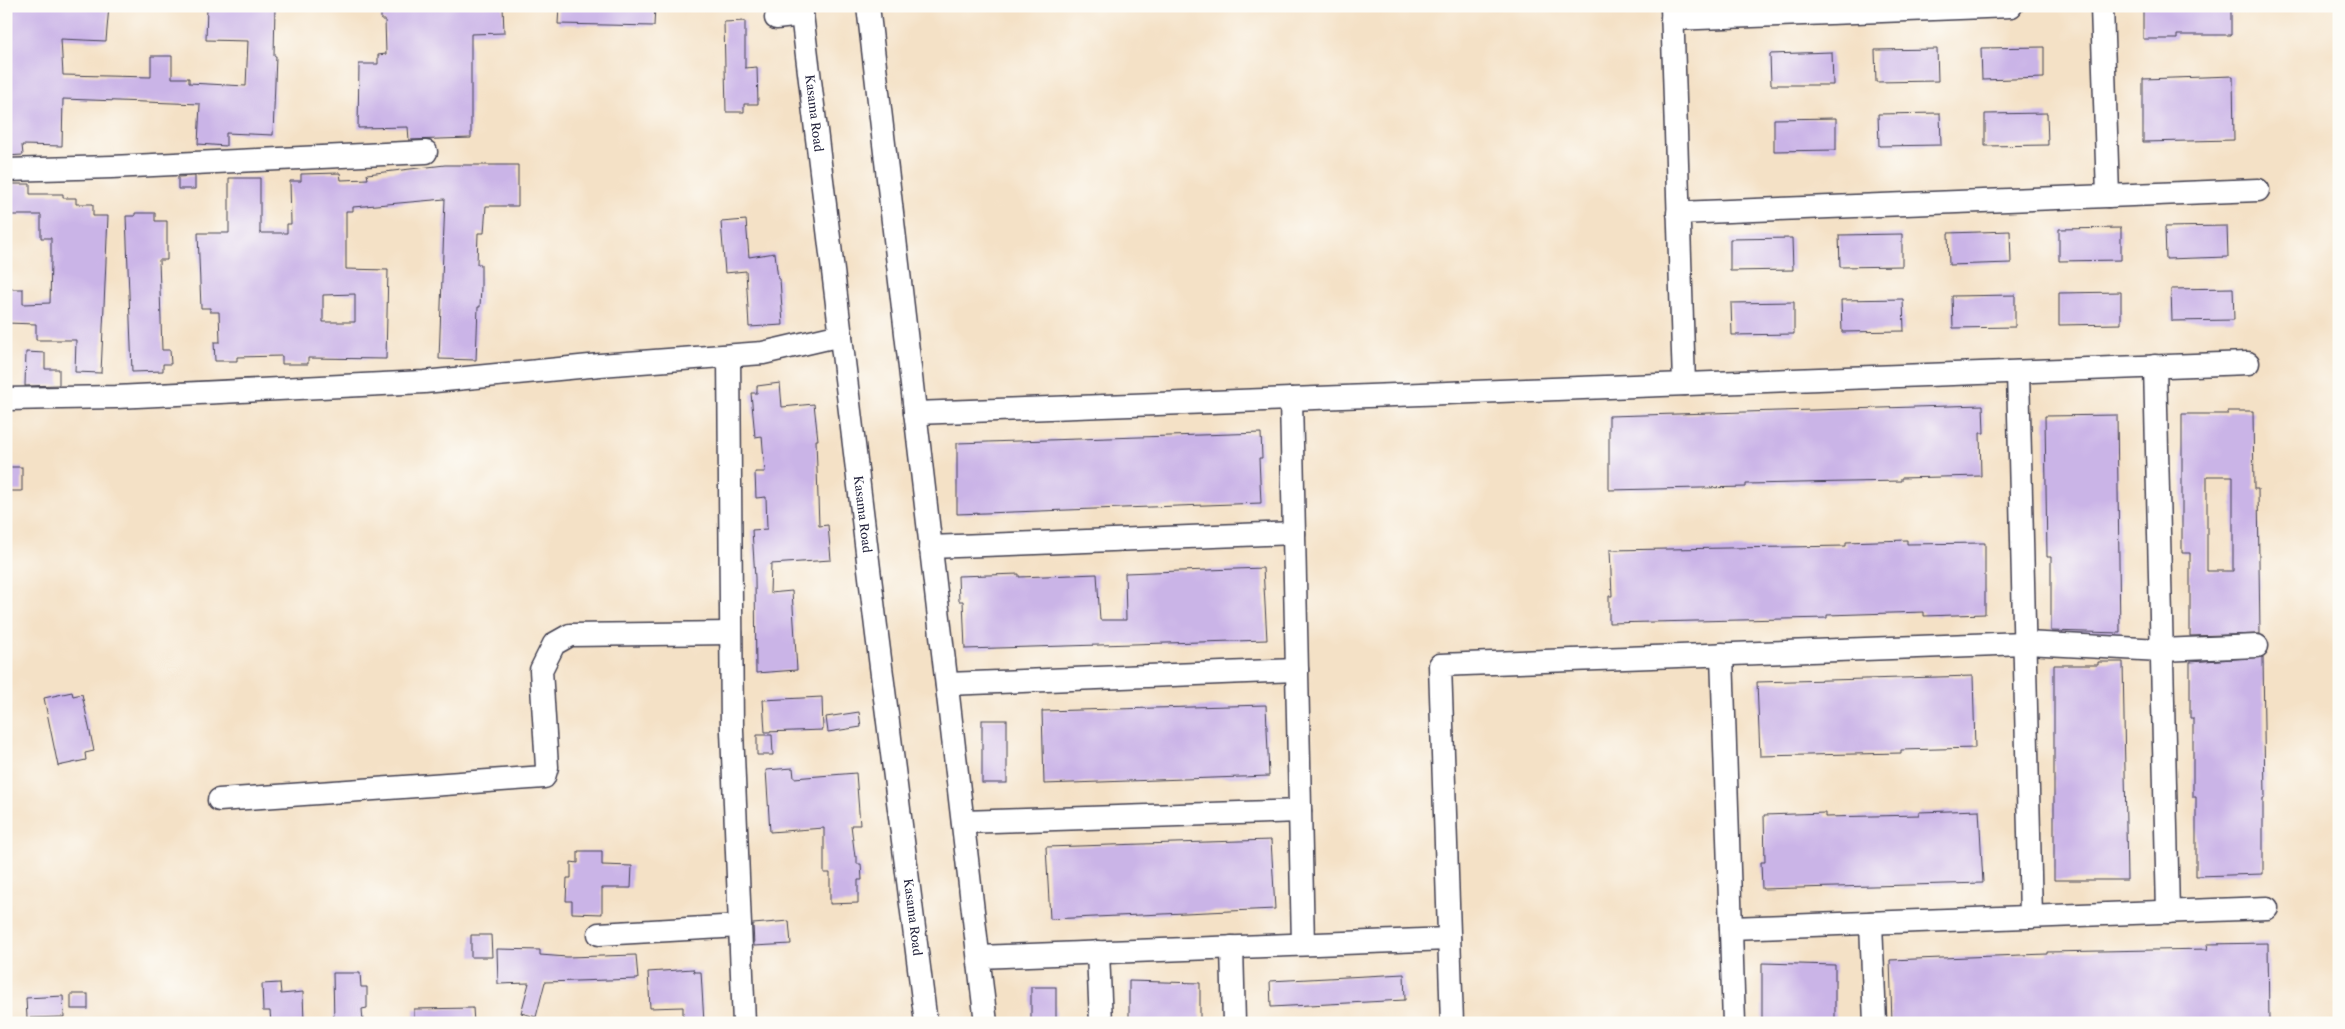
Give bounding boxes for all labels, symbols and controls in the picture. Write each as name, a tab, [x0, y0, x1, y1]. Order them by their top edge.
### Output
street label: Kasama Road	[802, 74, 827, 153]
street label: Kasama Road	[851, 475, 875, 554]
street label: Kasama Road	[901, 878, 926, 957]

